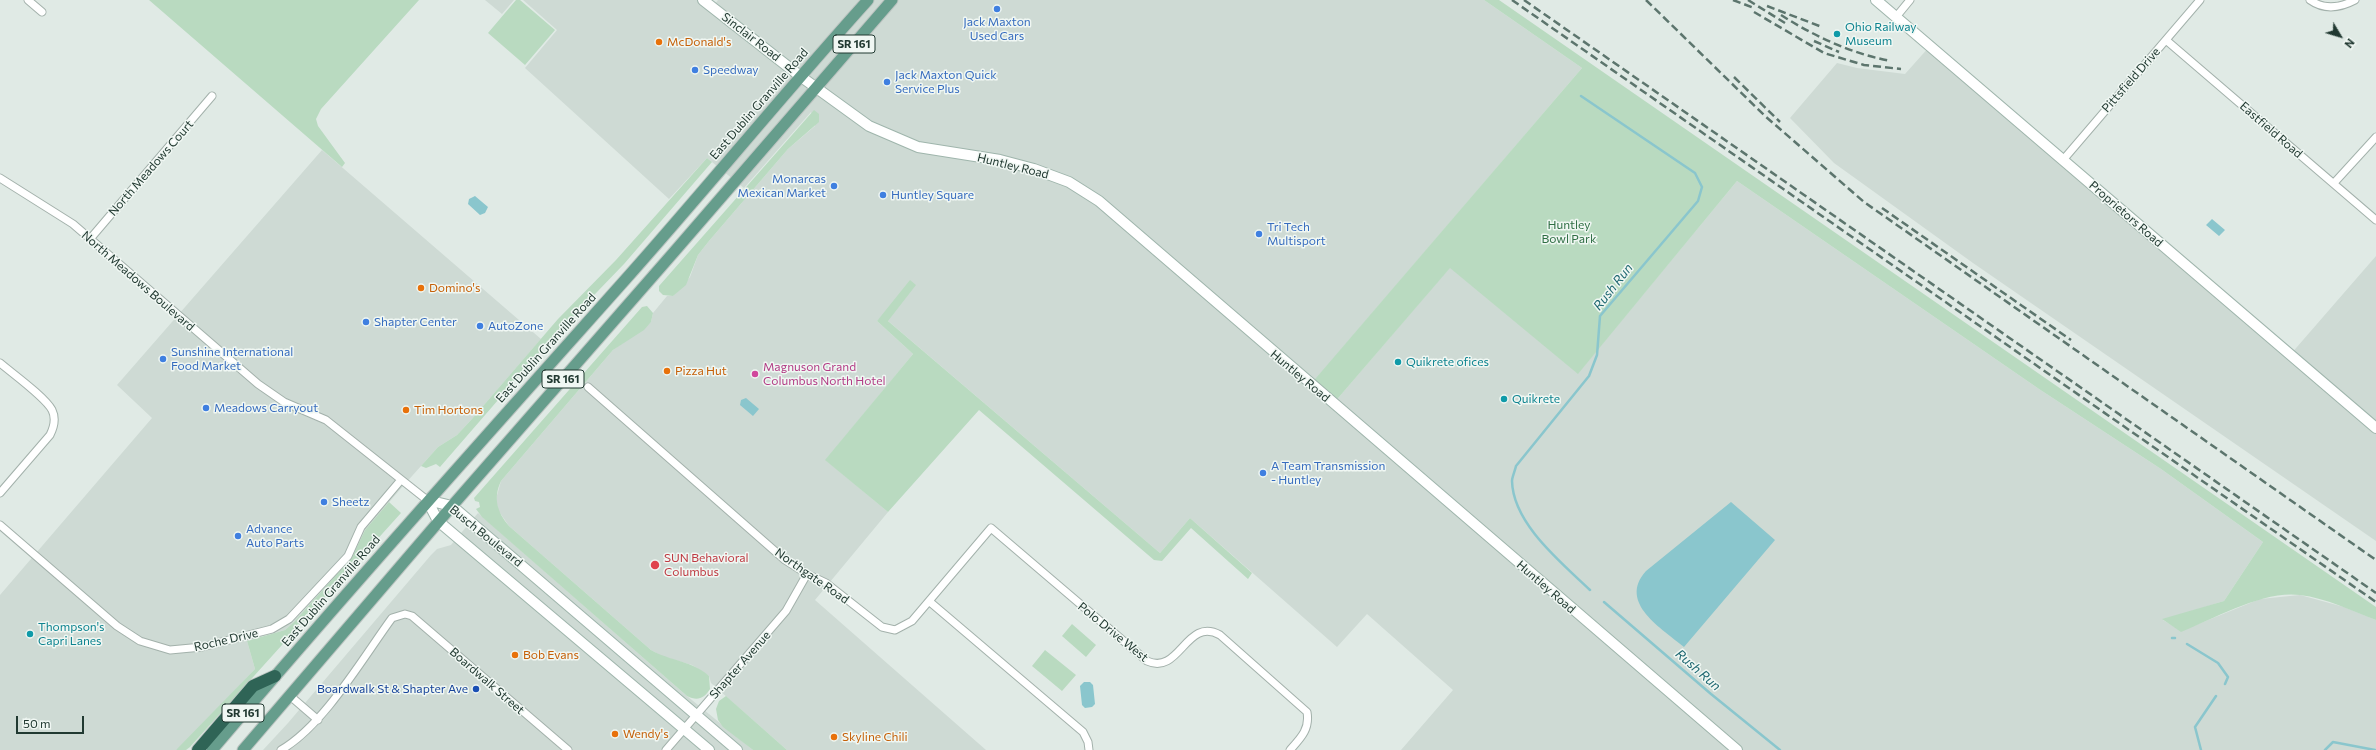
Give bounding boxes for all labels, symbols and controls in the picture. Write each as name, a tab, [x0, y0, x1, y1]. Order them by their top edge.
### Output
marker: Jack Maxton Used Cars	[992, 4, 1002, 14]
street label: Sinclair Road	[719, 10, 783, 64]
place label: Jack Maxton Used Cars	[963, 15, 1031, 43]
north arrow	[2320, 16, 2360, 56]
place label: Ohio Railway Museum	[1845, 20, 1916, 48]
marker: Ohio Railway Museum	[1832, 29, 1842, 39]
place label: McDonald's	[667, 35, 731, 49]
road number: SR 161	[833, 35, 875, 53]
text: N	[2342, 36, 2358, 51]
marker: McDonald's	[654, 37, 664, 47]
street label: Pittsfield Drive	[2099, 45, 2163, 115]
street label: East Dublin Granville Road	[707, 46, 811, 162]
place label: Speedway	[703, 63, 759, 77]
marker: Speedway	[690, 65, 700, 75]
place label: Jack Maxton Quick Service Plus	[895, 68, 997, 96]
marker: Jack Maxton Quick Service Plus	[882, 77, 892, 87]
street label: Eastfield Road	[2237, 99, 2305, 161]
street label: North Meadows Court	[105, 117, 197, 219]
street label: Huntley Road	[976, 150, 1050, 182]
place label: Monarcas Mexican Market	[738, 172, 826, 200]
street label: Proprietors Road	[2086, 178, 2166, 250]
marker: Monarcas Mexican Market	[829, 181, 839, 191]
place label: Huntley Square	[891, 188, 974, 202]
marker: Huntley Square	[878, 190, 888, 200]
park label: Huntley Bowl Park	[1542, 218, 1596, 246]
place label: Tri Tech Multisport	[1267, 220, 1326, 248]
street label: North Meadows Boulevard	[79, 228, 197, 334]
marker: Tri Tech Multisport	[1254, 229, 1264, 239]
water label: Rush Run	[1590, 260, 1636, 314]
place label: Domino's	[429, 281, 480, 295]
marker: Domino's	[416, 283, 426, 293]
street label: East Dublin Granville Road	[493, 290, 599, 406]
place label: Shapter Center	[374, 315, 457, 329]
marker: Shapter Center	[361, 317, 371, 327]
place label: AutoZone	[488, 319, 543, 333]
marker: AutoZone	[475, 321, 485, 331]
place label: Sunshine International Food Market	[171, 345, 293, 373]
street label: Huntley Road	[1267, 347, 1333, 405]
marker: Sunshine International Food Market	[158, 354, 168, 364]
place label: Quikrete ofices	[1406, 355, 1489, 369]
marker: Quikrete ofices	[1393, 357, 1403, 367]
place label: Magnuson Grand Columbus North Hotel	[763, 360, 886, 388]
place label: Pizza Hut	[675, 364, 727, 378]
marker: Pizza Hut	[662, 366, 672, 376]
marker: Magnuson Grand Columbus North Hotel	[750, 369, 760, 379]
road number: SR 161	[542, 370, 584, 388]
place label: Quikrete	[1512, 392, 1560, 406]
marker: Quikrete	[1499, 394, 1509, 404]
place label: Meadows Carryout	[214, 401, 318, 415]
marker: Meadows Carryout	[201, 403, 211, 413]
place label: Tim Hortons	[414, 403, 483, 417]
marker: Tim Hortons	[401, 405, 411, 415]
place label: A Team Transmission - Huntley	[1271, 459, 1385, 487]
marker: A Team Transmission - Huntley	[1258, 468, 1268, 478]
place label: Sheetz	[332, 495, 369, 509]
marker: Sheetz	[319, 497, 329, 507]
street label: Busch Boulevard	[447, 502, 525, 570]
place label: Advance Auto Parts	[246, 522, 304, 550]
marker: Advance Auto Parts	[233, 531, 243, 541]
street label: East Dublin Granville Road	[279, 533, 383, 649]
street label: Northgate Road	[772, 545, 852, 607]
place label: SUN Behavioral Columbus	[664, 551, 749, 579]
street label: Huntley Road	[1514, 558, 1578, 616]
marker: SUN Behavioral Columbus	[649, 559, 661, 571]
street label: Polo Drive West	[1075, 599, 1151, 665]
place label: Thompson's Capri Lanes	[38, 620, 105, 648]
street label: Roche Drive	[193, 626, 259, 654]
street label: Shapter Avenue	[707, 628, 773, 702]
marker: Thompson's Capri Lanes	[25, 629, 35, 639]
street label: Boardwalk Street	[447, 645, 527, 717]
water label: Rush Run	[1672, 646, 1724, 694]
place label: Bob Evans	[523, 648, 579, 662]
marker: Bob Evans	[510, 650, 520, 660]
place label: Boardwalk St & Shapter Ave	[317, 682, 468, 696]
marker: Boardwalk St & Shapter Ave	[471, 684, 481, 694]
road number: SR 161	[222, 704, 264, 722]
scale bar	[18, 708, 86, 734]
text: 50 m	[23, 716, 51, 730]
place label: Wendy's	[623, 727, 669, 741]
marker: Wendy's	[610, 729, 620, 739]
place label: Skyline Chili	[842, 730, 908, 744]
marker: Skyline Chili	[829, 732, 839, 742]

